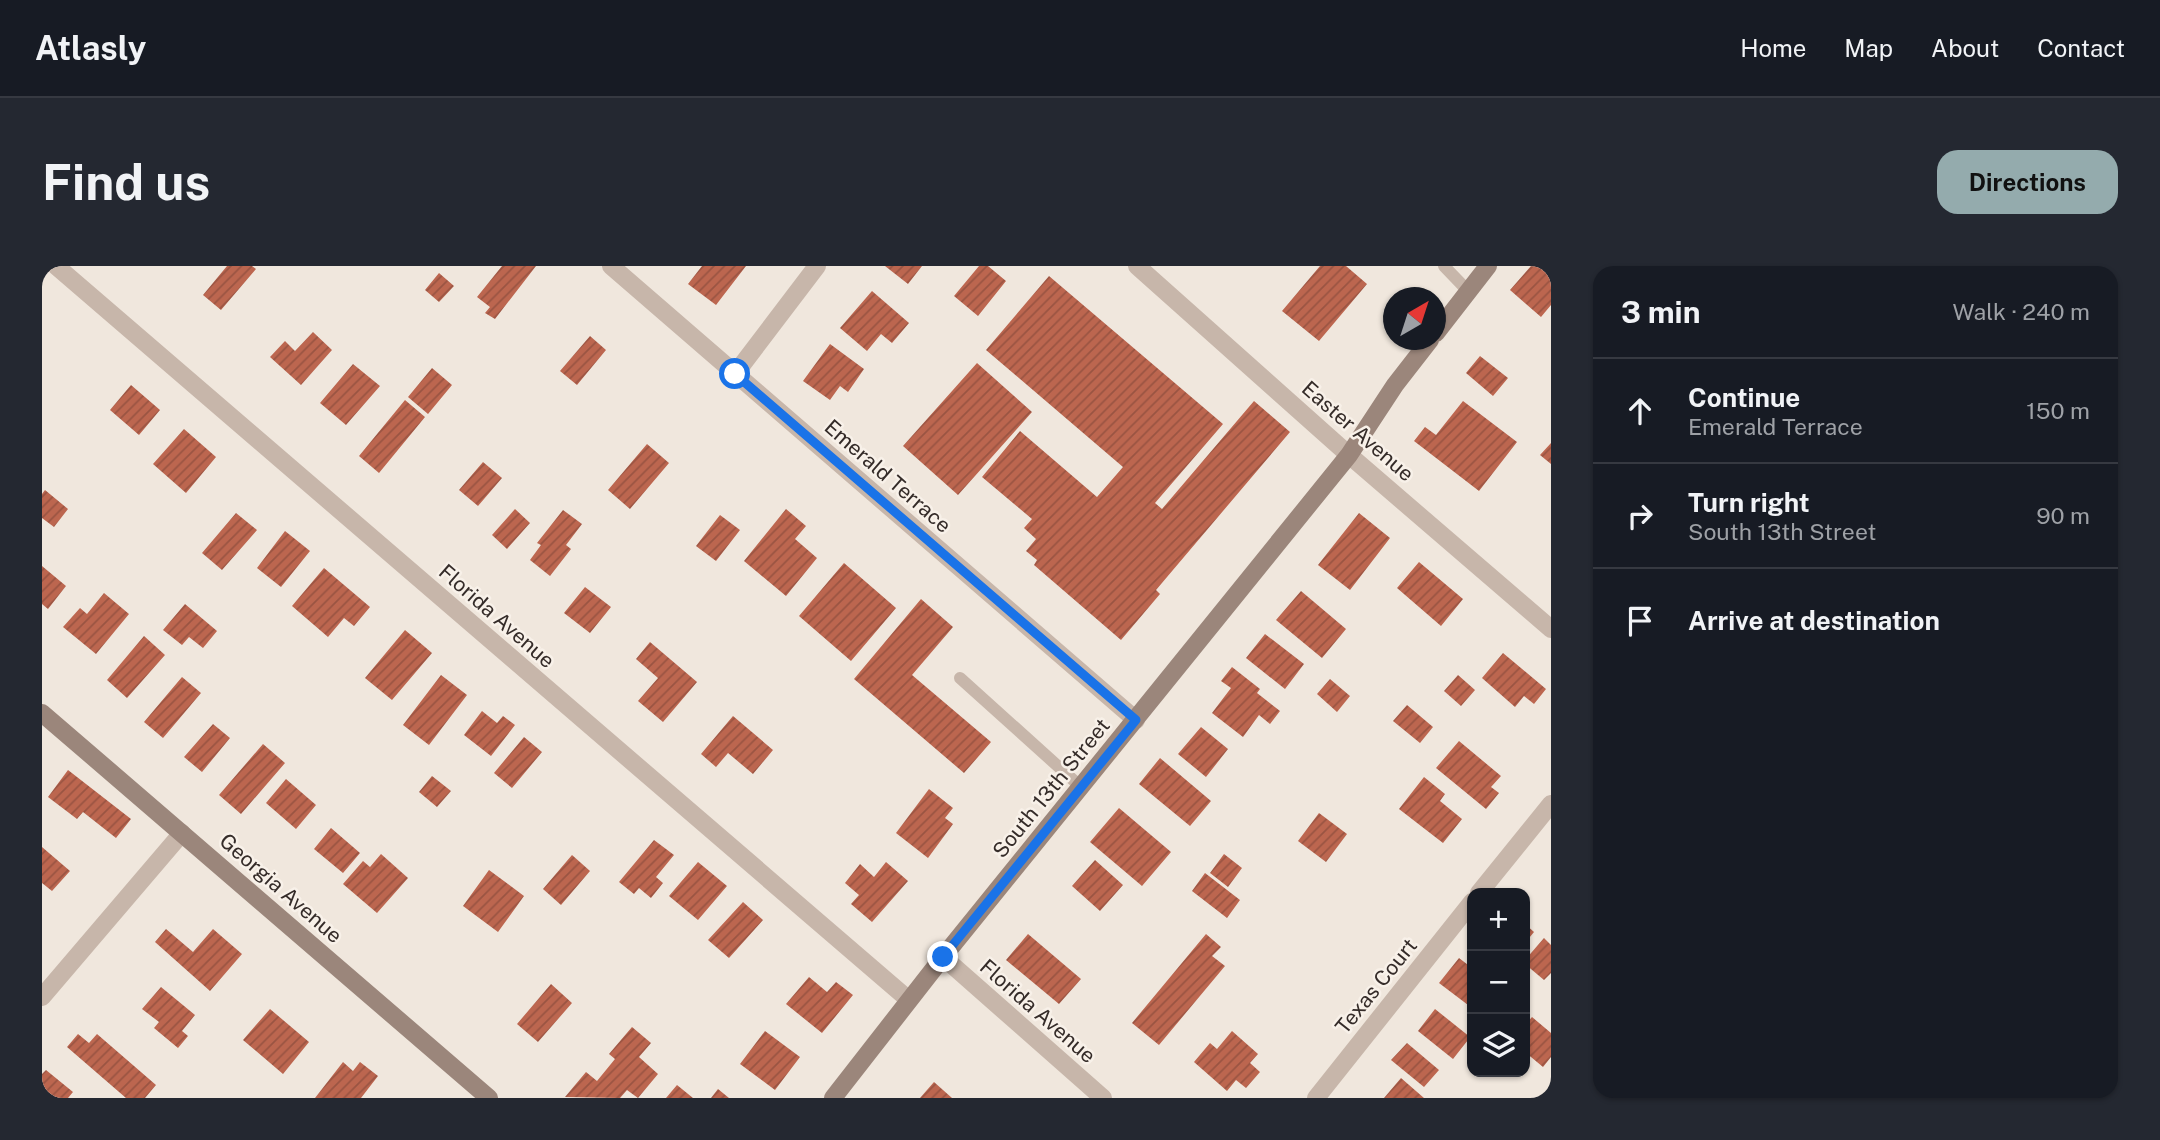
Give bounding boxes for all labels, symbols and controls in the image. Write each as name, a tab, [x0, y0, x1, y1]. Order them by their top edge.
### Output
text: Atlasly	[35, 29, 146, 67]
text: Home	[1740, 34, 1806, 62]
text: Map	[1844, 34, 1893, 62]
text: About	[1931, 34, 1999, 62]
text: Contact	[2037, 34, 2125, 62]
button: Directions	[1937, 150, 2118, 214]
text: Find us	[42, 153, 210, 211]
north arrow	[1383, 287, 1446, 350]
text: 3 min	[1621, 294, 1700, 330]
text: Walk · 240 m	[1953, 298, 2090, 325]
route start	[719, 358, 750, 389]
street label: Easter Avenue	[1297, 376, 1419, 486]
text: Continue	[1688, 382, 1800, 413]
icon: ahead	[1621, 392, 1659, 430]
text: 150 m	[2026, 397, 2090, 424]
text: Emerald Terrace	[1688, 413, 1863, 440]
street label: Emerald Terrace	[820, 414, 956, 538]
text: Turn right	[1688, 487, 1810, 518]
icon: right	[1621, 497, 1659, 535]
text: 90 m	[2036, 502, 2090, 529]
text: South 13th Street	[1688, 518, 1876, 545]
street label: Florida Avenue	[434, 559, 560, 673]
icon: arrive	[1621, 602, 1659, 640]
text: Arrive at destination	[1688, 605, 1940, 636]
street label: South 13th Street	[987, 713, 1115, 863]
street label: Georgia Avenue	[215, 828, 347, 948]
map controls	[1467, 888, 1530, 1077]
button: +	[1467, 888, 1530, 951]
street label: Texas Court	[1330, 933, 1422, 1039]
route end	[927, 941, 958, 972]
button: −	[1467, 951, 1530, 1014]
street label: Florida Avenue	[975, 954, 1101, 1068]
button: layers	[1467, 1014, 1530, 1077]

